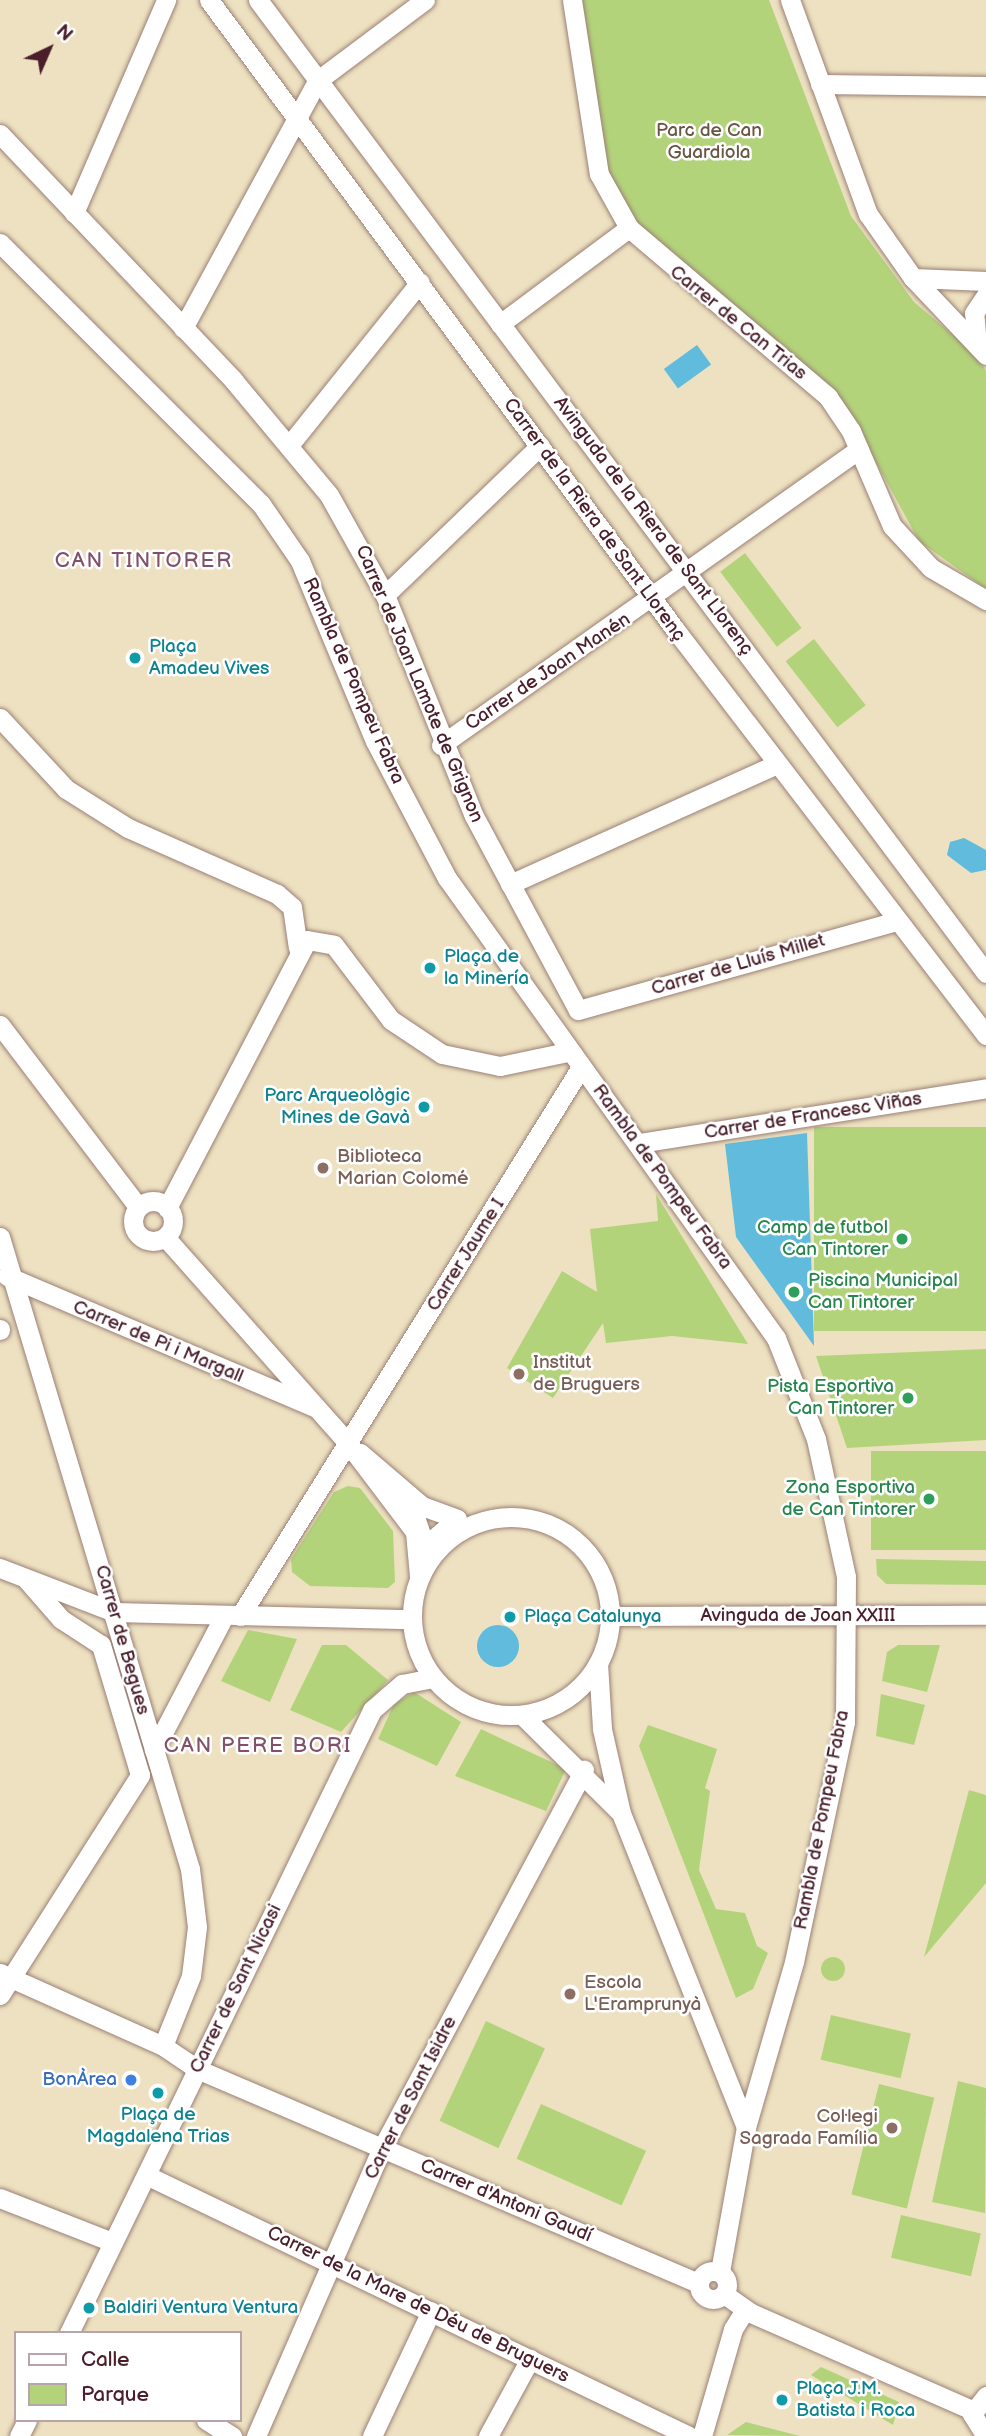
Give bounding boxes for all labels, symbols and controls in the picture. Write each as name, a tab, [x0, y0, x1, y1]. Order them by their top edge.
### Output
north arrow	[14, 14, 84, 84]
text: N	[51, 20, 77, 47]
park label: Parc de Can Guardiola	[656, 120, 762, 164]
street label: Carrer de Can Trias	[665, 261, 811, 385]
street label: Avinguda de la Riera de Sant Llorenç	[548, 392, 758, 660]
street label: Carrer de la Riera de Sant Llorenç	[498, 394, 690, 646]
street label: Carrer de Joan Lamote de Grignon	[350, 541, 488, 827]
district label: CAN TINTORER	[56, 548, 232, 574]
street label: Rambla de Pompeu Fabra	[297, 574, 409, 788]
street label: Carrer de Joan Manén	[461, 608, 635, 736]
place label: Plaça Amadeu Vives	[149, 636, 270, 680]
marker: Plaça Amadeu Vives	[127, 650, 143, 666]
street label: Carrer de Lluís Millet	[649, 929, 827, 1001]
place label: Plaça de la Minería	[444, 946, 529, 990]
marker: Plaça de la Minería	[422, 960, 438, 976]
street label: Rambla de Pompeu Fabra	[587, 1080, 737, 1274]
place label: Parc Arqueològic Mines de Gavà	[264, 1085, 410, 1129]
street label: Carrer de Francesc Viñas	[702, 1087, 924, 1145]
marker: Parc Arqueològic Mines de Gavà	[416, 1099, 432, 1115]
place label: Biblioteca Marian Colomé	[337, 1146, 468, 1190]
marker: Biblioteca Marian Colomé	[315, 1160, 331, 1176]
street label: Carrer Jaume I	[422, 1194, 510, 1316]
place label: Camp de futbol Can Tintorer	[757, 1217, 888, 1261]
marker: Camp de futbol Can Tintorer	[894, 1231, 910, 1247]
place label: Piscina Municipal Can Tintorer	[808, 1270, 958, 1314]
marker: Piscina Municipal Can Tintorer	[786, 1284, 802, 1300]
street label: Carrer de Pi i Margall	[69, 1296, 247, 1388]
place label: Institut de Bruguers	[533, 1352, 640, 1396]
marker: Institut de Bruguers	[511, 1366, 527, 1382]
place label: Pista Esportiva Can Tintorer	[767, 1376, 894, 1420]
marker: Pista Esportiva Can Tintorer	[900, 1390, 916, 1406]
place label: Zona Esportiva de Can Tintorer	[781, 1477, 915, 1521]
marker: Zona Esportiva de Can Tintorer	[921, 1491, 937, 1507]
street label: Carrer de Begues	[90, 1563, 154, 1717]
street label: Avinguda de Joan XXIII	[699, 1605, 897, 1627]
place label: Plaça Catalunya	[524, 1606, 661, 1628]
marker: Plaça Catalunya	[502, 1609, 518, 1625]
street label: Rambla de Pompeu Fabra	[790, 1708, 854, 1932]
district label: CAN PERE BORI	[165, 1733, 351, 1759]
street label: Carrer de Sant Nicasi	[185, 1901, 287, 2077]
place label: Escola L'Eramprunyà	[584, 1972, 701, 2016]
marker: Escola L'Eramprunyà	[562, 1986, 578, 2002]
street label: Carrer de Sant Isidre	[360, 2012, 462, 2184]
place label: BonÀrea	[42, 2069, 117, 2091]
marker: BonÀrea	[123, 2072, 139, 2088]
marker: Plaça de Magdalena Trias	[150, 2085, 166, 2101]
place label: Plaça de Magdalena Trias	[86, 2104, 230, 2148]
place label: Col·legi Sagrada Família	[740, 2106, 878, 2150]
marker: Col·legi Sagrada Família	[884, 2120, 900, 2136]
street label: Carrer d'Antoni Gaudí	[417, 2154, 595, 2248]
street label: Carrer de la Mare de Déu de Bruguers	[263, 2222, 573, 2388]
place label: Baldiri Ventura Ventura	[103, 2297, 299, 2319]
marker: Baldiri Ventura Ventura	[81, 2300, 97, 2316]
legend	[14, 2331, 242, 2422]
text: Calle	[81, 2347, 130, 2372]
place label: Plaça J.M. Batista i Roca	[796, 2378, 915, 2422]
text: Parque	[81, 2382, 149, 2407]
marker: Plaça J.M. Batista i Roca	[774, 2392, 790, 2408]

